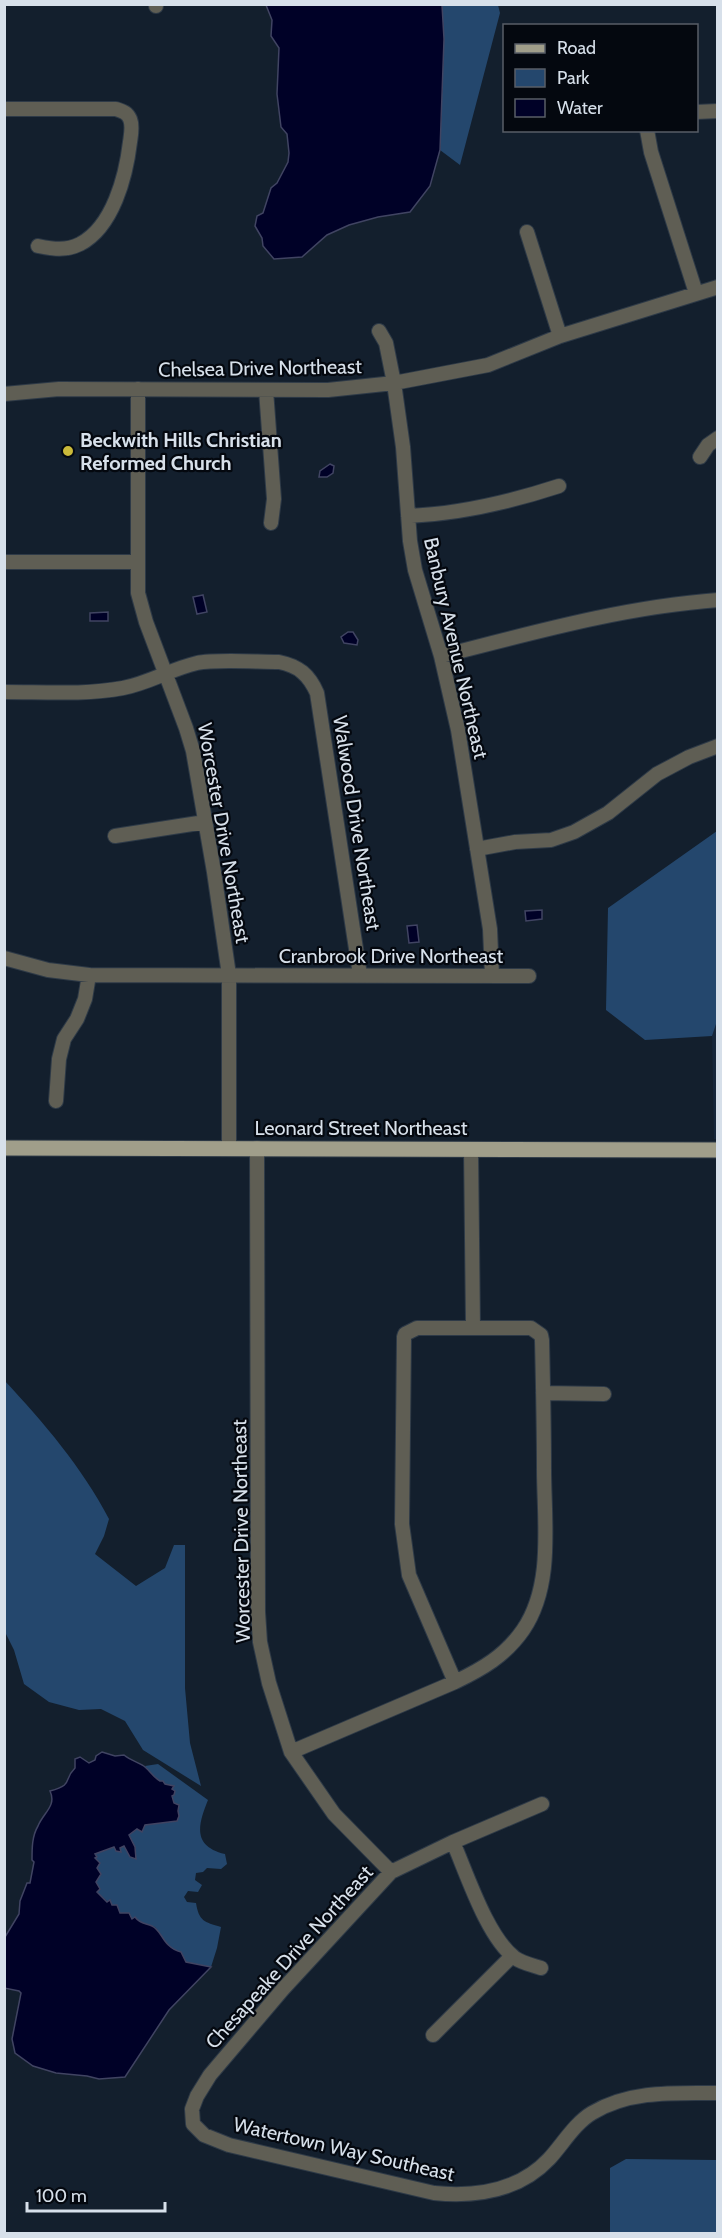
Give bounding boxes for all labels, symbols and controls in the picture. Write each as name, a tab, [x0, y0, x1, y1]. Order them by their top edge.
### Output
legend	[503, 24, 698, 132]
text: Road	[557, 37, 596, 59]
text: Park	[557, 67, 590, 89]
text: Water	[557, 97, 603, 119]
street label: Chelsea Drive Northeast	[158, 354, 362, 382]
place label: Beckwith Hills Christian Reformed Church	[80, 428, 282, 475]
marker: Beckwith Hills Christian Reformed Church	[61, 444, 75, 458]
street label: Banbury Avenue Northeast	[419, 535, 493, 761]
street label: Walwood Drive Northeast	[328, 714, 386, 932]
street label: Worcester Drive Northeast	[193, 721, 255, 945]
street label: Cranbrook Drive Northeast	[279, 944, 504, 968]
street label: Leonard Street Northeast	[255, 1116, 468, 1140]
street label: Worcester Drive Northeast	[227, 1419, 255, 1643]
street label: Chesapeake Drive Northeast	[200, 1860, 378, 2054]
street label: Watertown Way Southeast	[231, 2112, 457, 2186]
scale bar	[27, 2175, 165, 2213]
text: 100 m	[36, 2185, 87, 2207]

